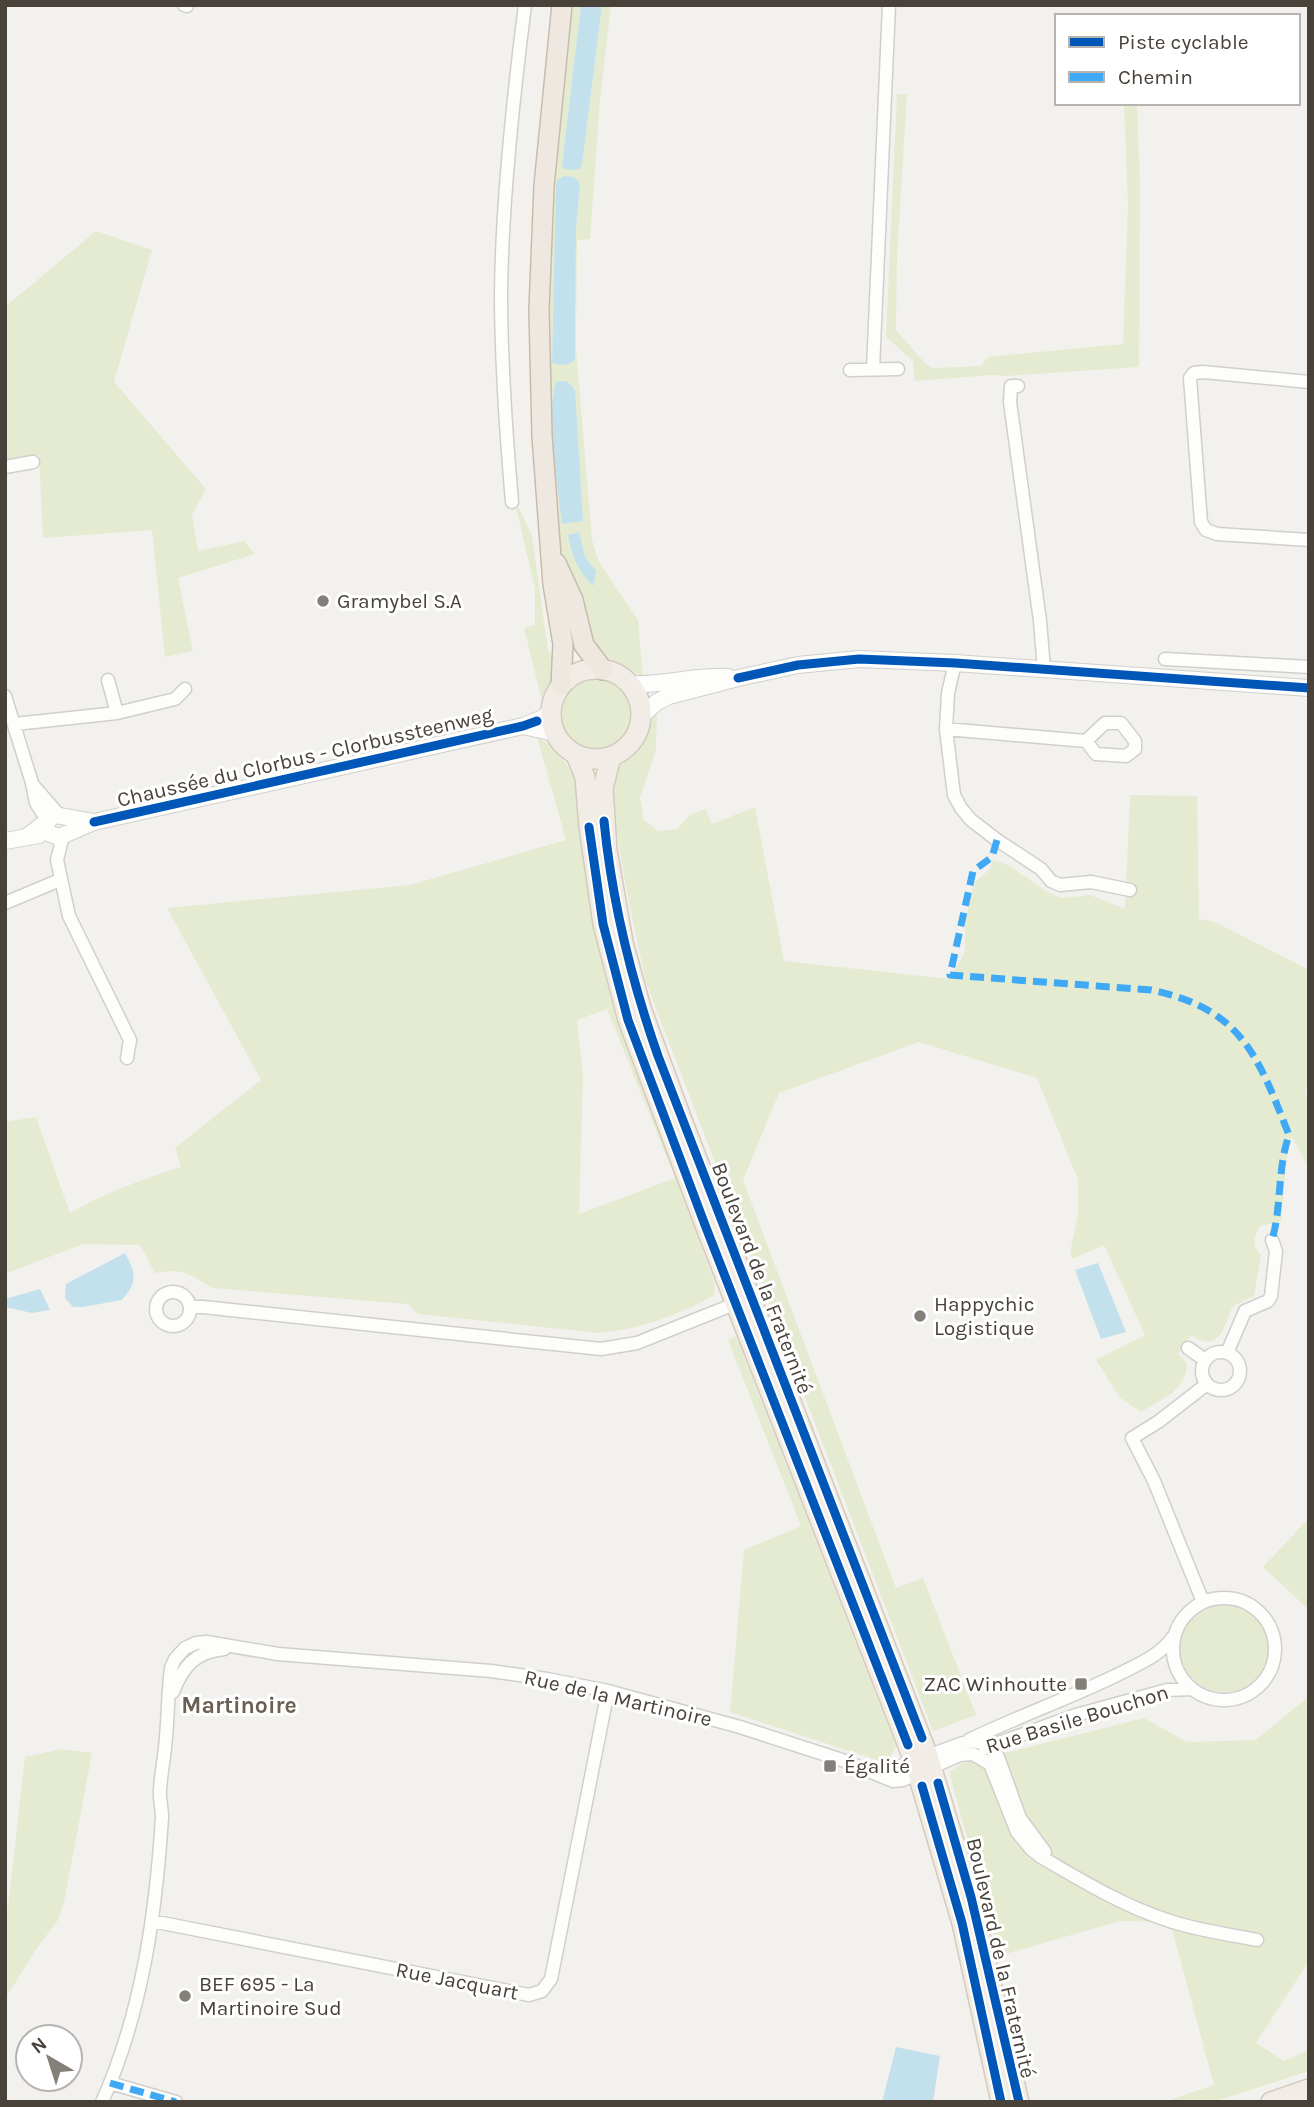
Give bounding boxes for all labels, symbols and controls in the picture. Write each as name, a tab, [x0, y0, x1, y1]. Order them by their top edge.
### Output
legend	[1055, 14, 1300, 105]
text: Piste cyclable	[1118, 30, 1249, 54]
text: Chemin	[1118, 65, 1193, 89]
place label: Gramybel S.A	[337, 589, 462, 613]
marker: Gramybel S.A	[315, 593, 331, 609]
street label: Chaussée du Clorbus - Clorbussteenweg	[115, 702, 495, 812]
street label: Boulevard de la Fraternité	[707, 1159, 817, 1397]
place label: Happychic Logistique	[934, 1292, 1035, 1340]
marker: Happychic Logistique	[912, 1308, 928, 1324]
street label: Rue de la Martinoire	[522, 1665, 714, 1731]
place label: ZAC Winhoutte	[924, 1672, 1067, 1696]
marker: ZAC Winhoutte	[1073, 1676, 1089, 1692]
street label: Rue Basile Bouchon	[983, 1680, 1171, 1758]
district label: Martinoire	[181, 1692, 297, 1719]
place label: Égalité	[844, 1754, 910, 1778]
marker: Égalité	[822, 1758, 838, 1774]
street label: Boulevard de la Fraternité	[962, 1836, 1040, 2080]
street label: Rue Jacquart	[394, 1957, 520, 2005]
place label: BEF 695 - La Martinoire Sud	[199, 1972, 342, 2020]
marker: BEF 695 - La Martinoire Sud	[177, 1988, 193, 2004]
north arrow	[14, 2023, 84, 2093]
text: N	[27, 2033, 51, 2058]

